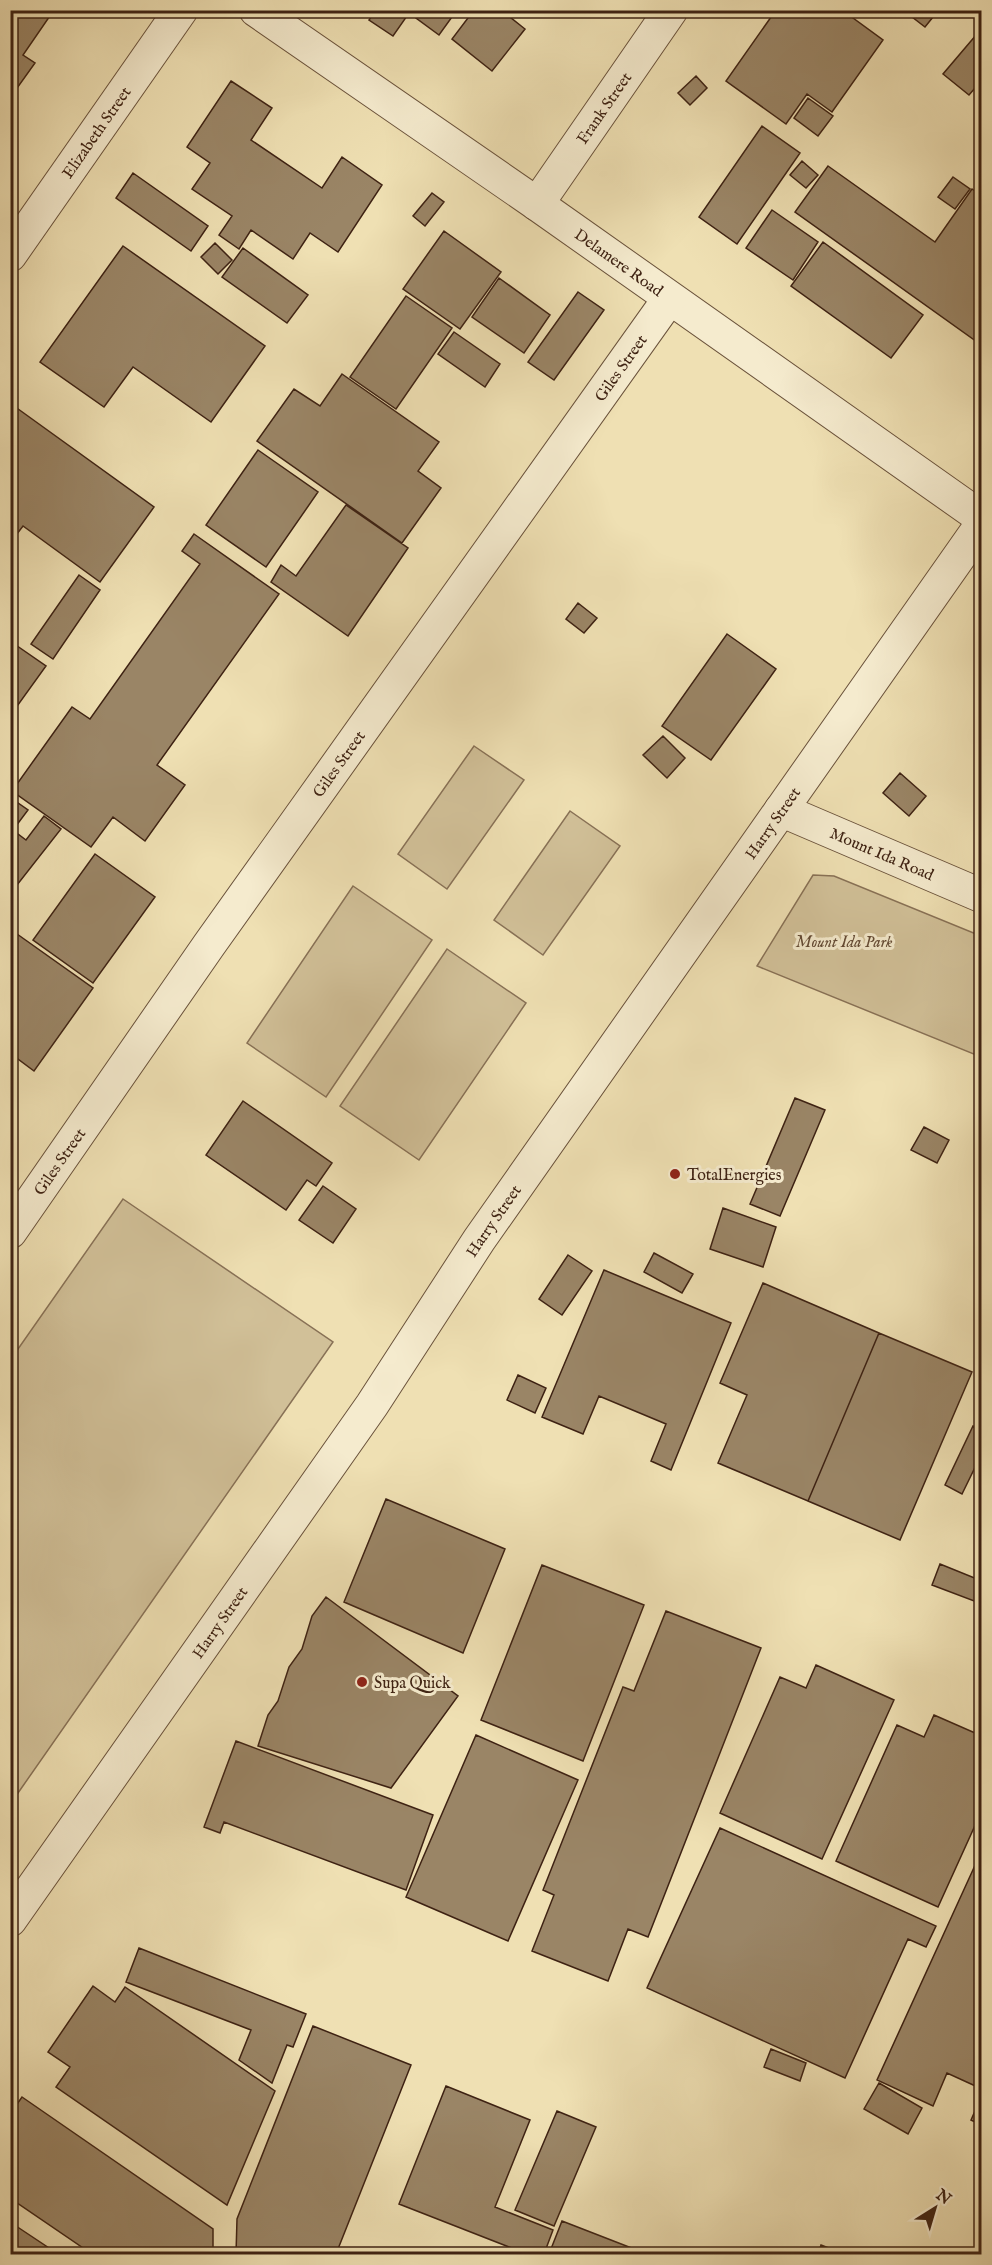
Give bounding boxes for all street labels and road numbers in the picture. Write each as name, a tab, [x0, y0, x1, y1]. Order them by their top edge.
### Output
street label: Frank Street	[573, 69, 637, 149]
street label: Elizabeth Street	[59, 83, 137, 183]
street label: Delamere Road	[570, 225, 667, 302]
street label: Giles Street	[591, 331, 653, 406]
street label: Giles Street	[309, 727, 371, 802]
street label: Harry Street	[742, 784, 806, 864]
street label: Mount Ida Road	[826, 824, 937, 886]
street label: Giles Street	[30, 1124, 91, 1200]
street label: Harry Street	[463, 1181, 527, 1262]
street label: Harry Street	[189, 1583, 253, 1663]

